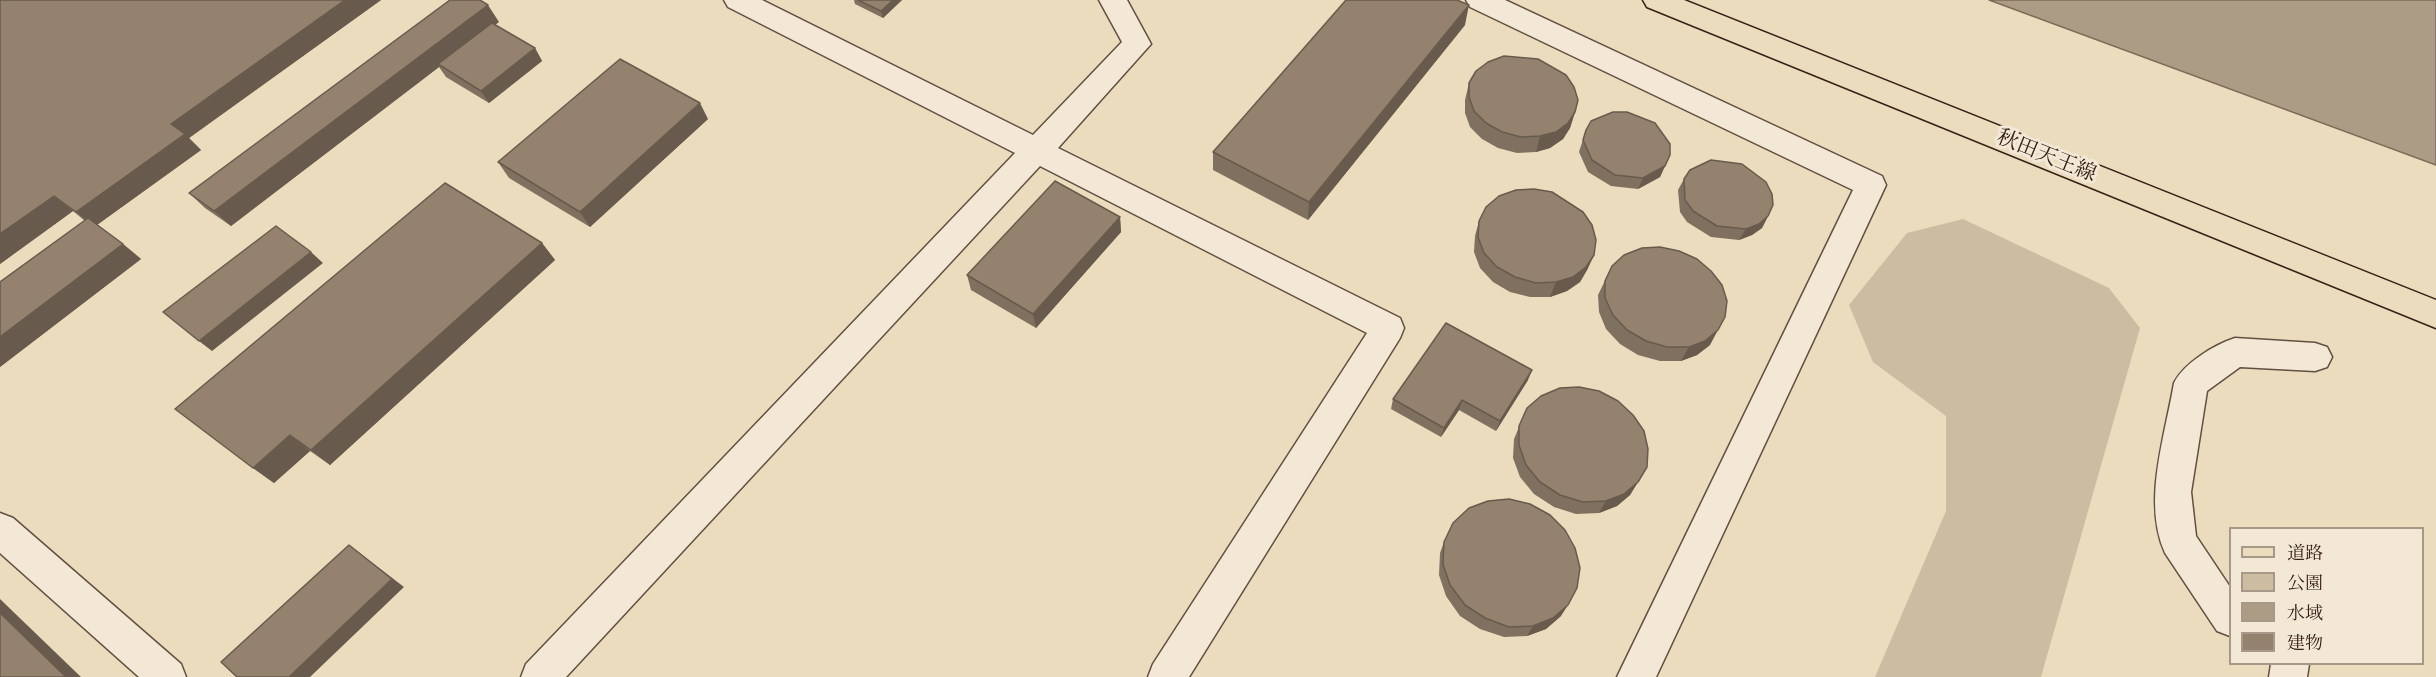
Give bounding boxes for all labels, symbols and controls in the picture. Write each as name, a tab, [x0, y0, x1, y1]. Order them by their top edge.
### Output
street label: 秋田天王線	[1993, 126, 2099, 188]
legend	[2229, 527, 2424, 665]
text: 道路	[2287, 541, 2323, 566]
text: 公園	[2287, 571, 2323, 596]
text: 水域	[2287, 601, 2323, 626]
text: 建物	[2287, 631, 2323, 656]

